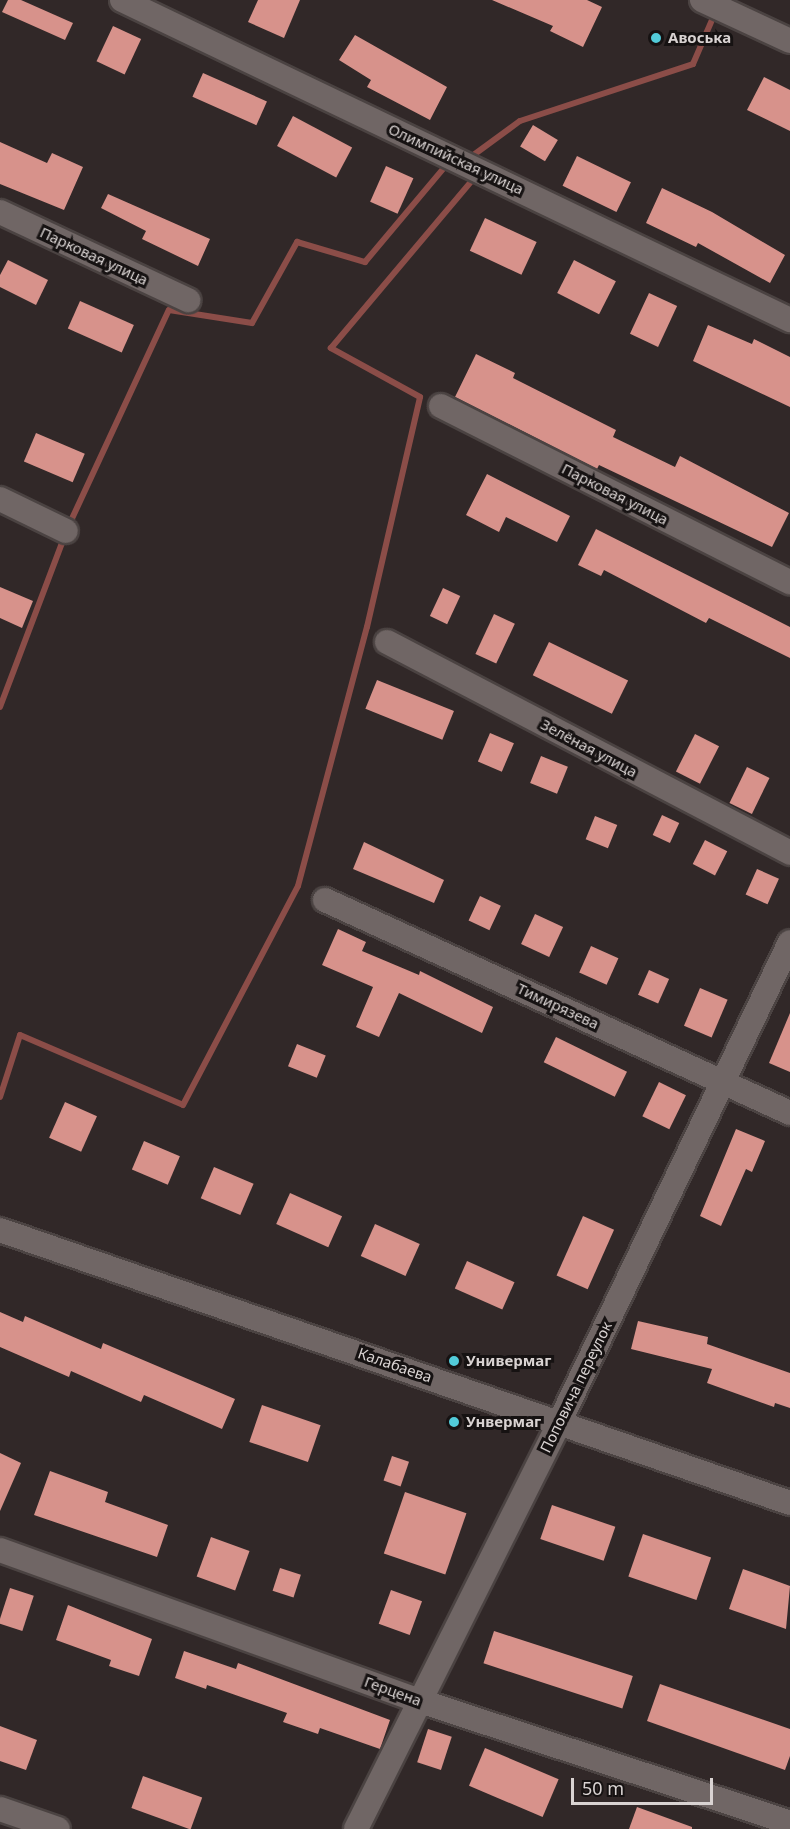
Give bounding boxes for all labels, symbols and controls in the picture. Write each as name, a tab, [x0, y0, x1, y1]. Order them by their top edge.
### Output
place label: Авоська	[668, 29, 731, 47]
marker: Авоська	[649, 31, 663, 45]
street label: Олимпийская улица	[386, 120, 526, 198]
street label: Парковая улица	[37, 223, 151, 289]
street label: Парковая улица	[559, 459, 671, 529]
street label: Зелёная улица	[538, 715, 640, 781]
street label: Тимирязева	[514, 979, 602, 1033]
street label: Поповича переулок	[536, 1319, 616, 1455]
street label: Калабаева	[356, 1344, 434, 1386]
place label: Универмаг	[466, 1352, 551, 1370]
marker: Универмаг	[447, 1354, 461, 1368]
place label: Унвермаг	[466, 1413, 541, 1431]
marker: Унвермаг	[447, 1415, 461, 1429]
street label: Герцена	[362, 1672, 424, 1710]
scale bar	[574, 1766, 716, 1804]
text: 50 m	[582, 1776, 624, 1800]

